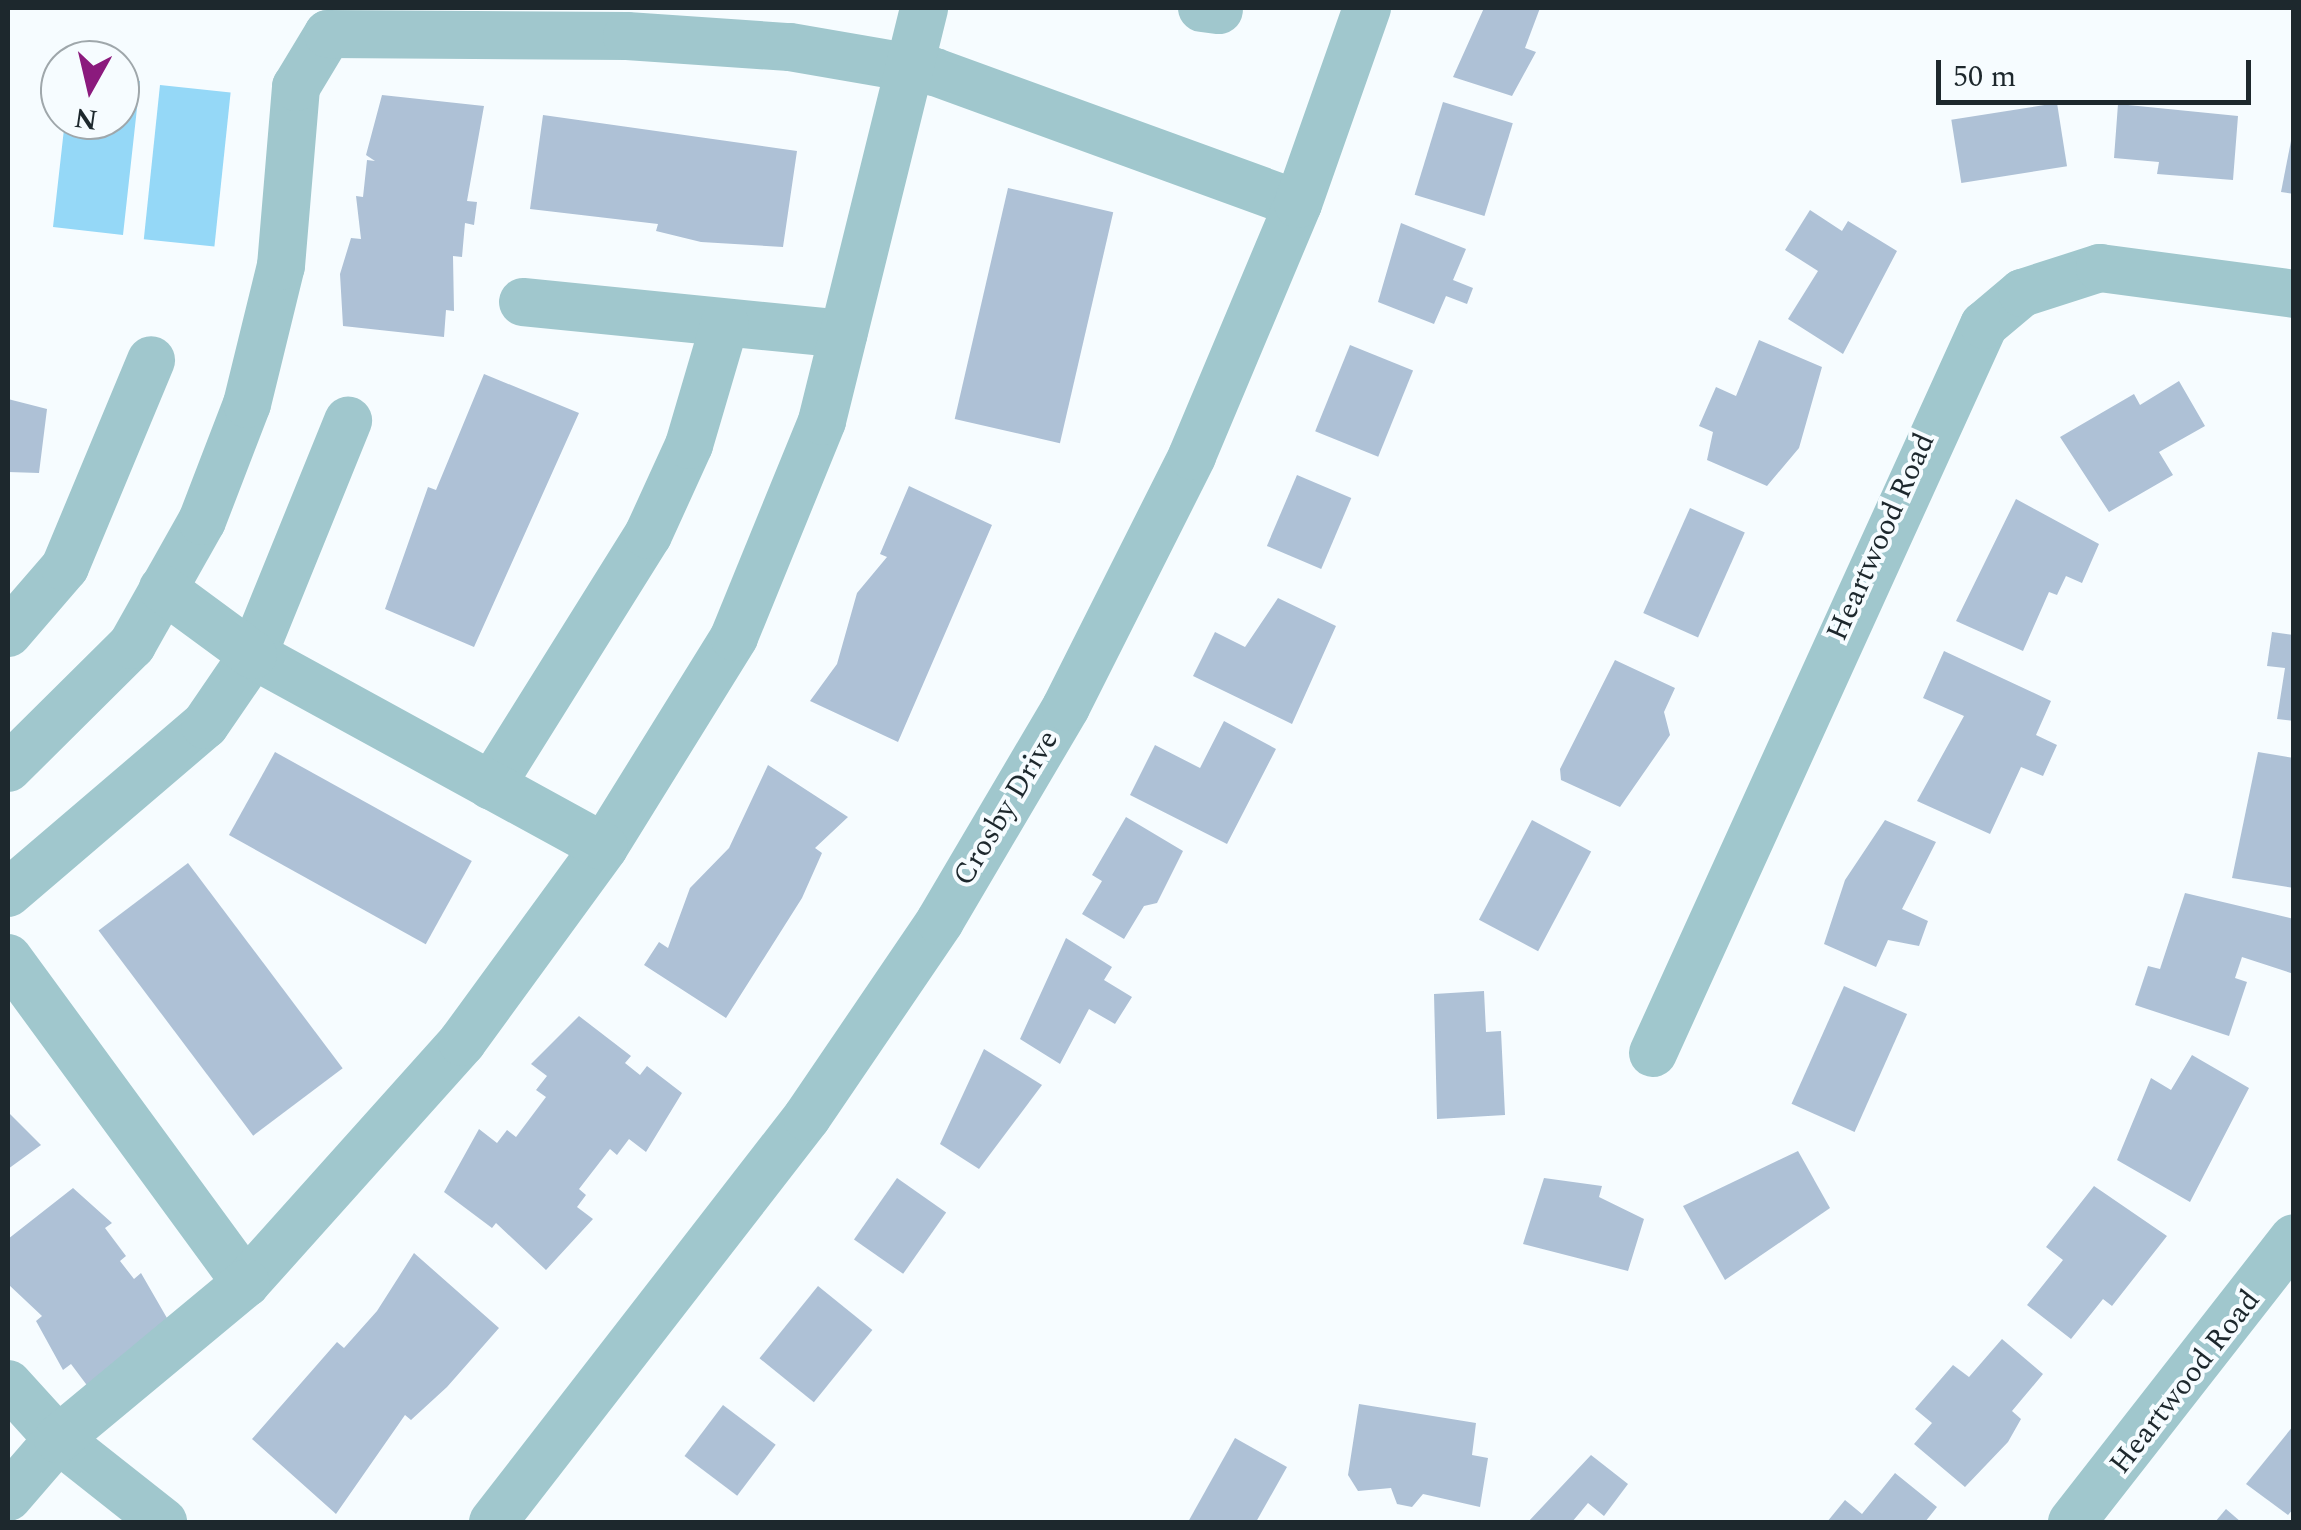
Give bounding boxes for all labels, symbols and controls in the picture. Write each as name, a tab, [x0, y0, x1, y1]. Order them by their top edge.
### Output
north arrow	[40, 40, 140, 140]
scale bar	[1941, 40, 2256, 102]
text: 50 m	[1953, 54, 2016, 100]
text: N	[72, 95, 100, 141]
street label: Heartwood Road	[1819, 428, 1943, 646]
street label: Crosby Drive	[946, 724, 1066, 892]
street label: Heartwood Road	[2102, 1283, 2268, 1481]

